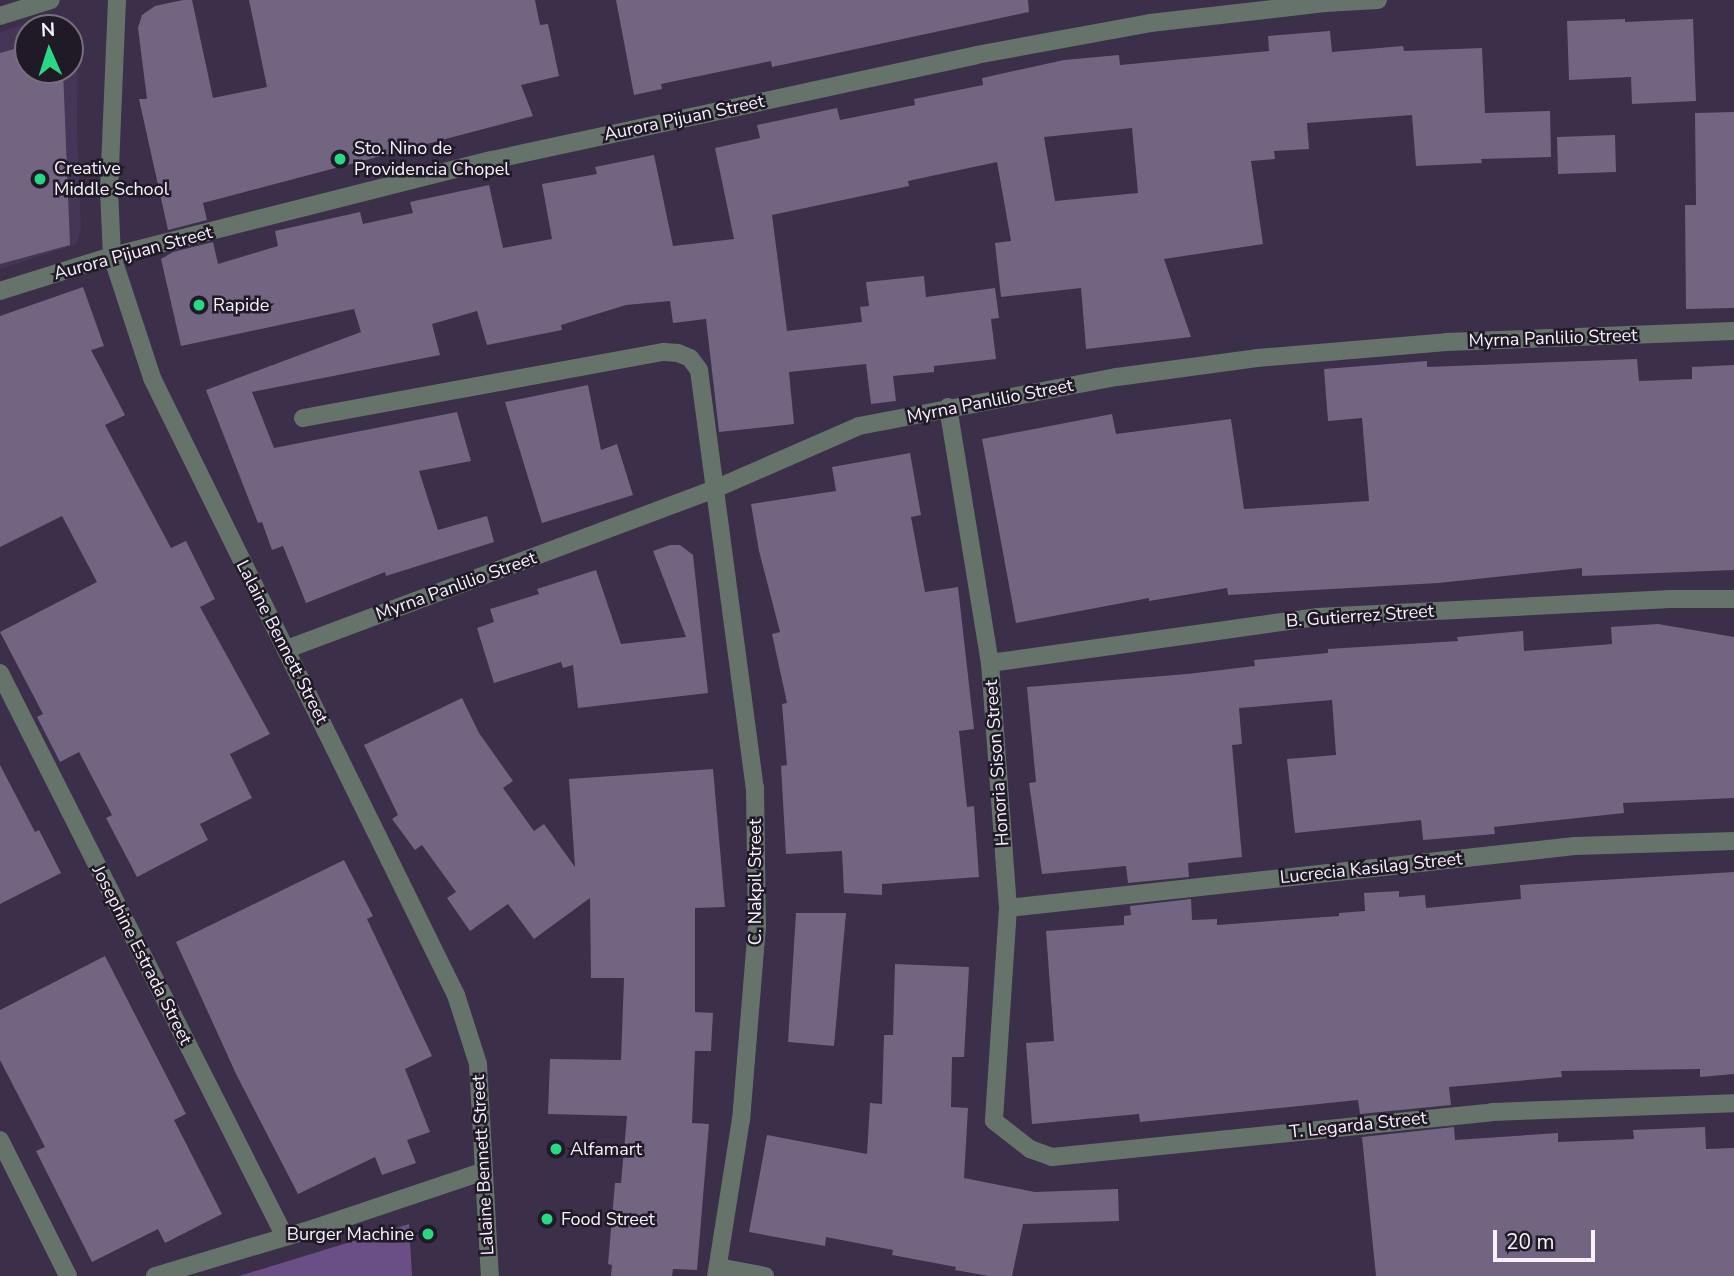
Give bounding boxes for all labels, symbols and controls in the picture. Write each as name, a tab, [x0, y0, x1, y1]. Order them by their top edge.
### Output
north arrow	[14, 14, 84, 84]
text: N	[40, 17, 56, 43]
street label: Aurora Pijuan Street	[602, 90, 766, 146]
place label: Sto. Nino de Providencia Chopel	[354, 138, 510, 180]
marker: Sto. Nino de Providencia Chopel	[332, 151, 348, 167]
place label: Creative Middle School	[54, 158, 169, 200]
marker: Creative Middle School	[32, 171, 48, 187]
street label: Aurora Pijuan Street	[51, 221, 215, 285]
place label: Rapide	[213, 294, 269, 316]
marker: Rapide	[191, 297, 207, 313]
street label: Myrna Panlilio Street	[1468, 324, 1638, 352]
street label: Myrna Panlilio Street	[905, 374, 1075, 428]
street label: Myrna Panlilio Street	[373, 547, 539, 625]
street label: Lalaine Bennett Street	[231, 557, 333, 727]
street label: B. Gutierrez Street	[1285, 600, 1435, 632]
street label: Honoria Sison Street	[980, 679, 1014, 847]
street label: C. Nakpil Street	[744, 819, 766, 945]
street label: Lucrecia Kasilag Street	[1279, 848, 1463, 888]
street label: Josephine Estrada Street	[87, 862, 197, 1048]
street label: Lalaine Bennett Street	[467, 1074, 499, 1256]
street label: T. Legarda Street	[1288, 1107, 1428, 1143]
place label: Alfamart	[570, 1138, 642, 1160]
marker: Alfamart	[548, 1141, 564, 1157]
place label: Food Street	[561, 1208, 655, 1230]
marker: Food Street	[539, 1211, 555, 1227]
scale bar	[1496, 1216, 1598, 1260]
place label: Burger Machine	[287, 1223, 414, 1245]
marker: Burger Machine	[420, 1226, 436, 1242]
text: 20 m	[1506, 1228, 1555, 1256]

